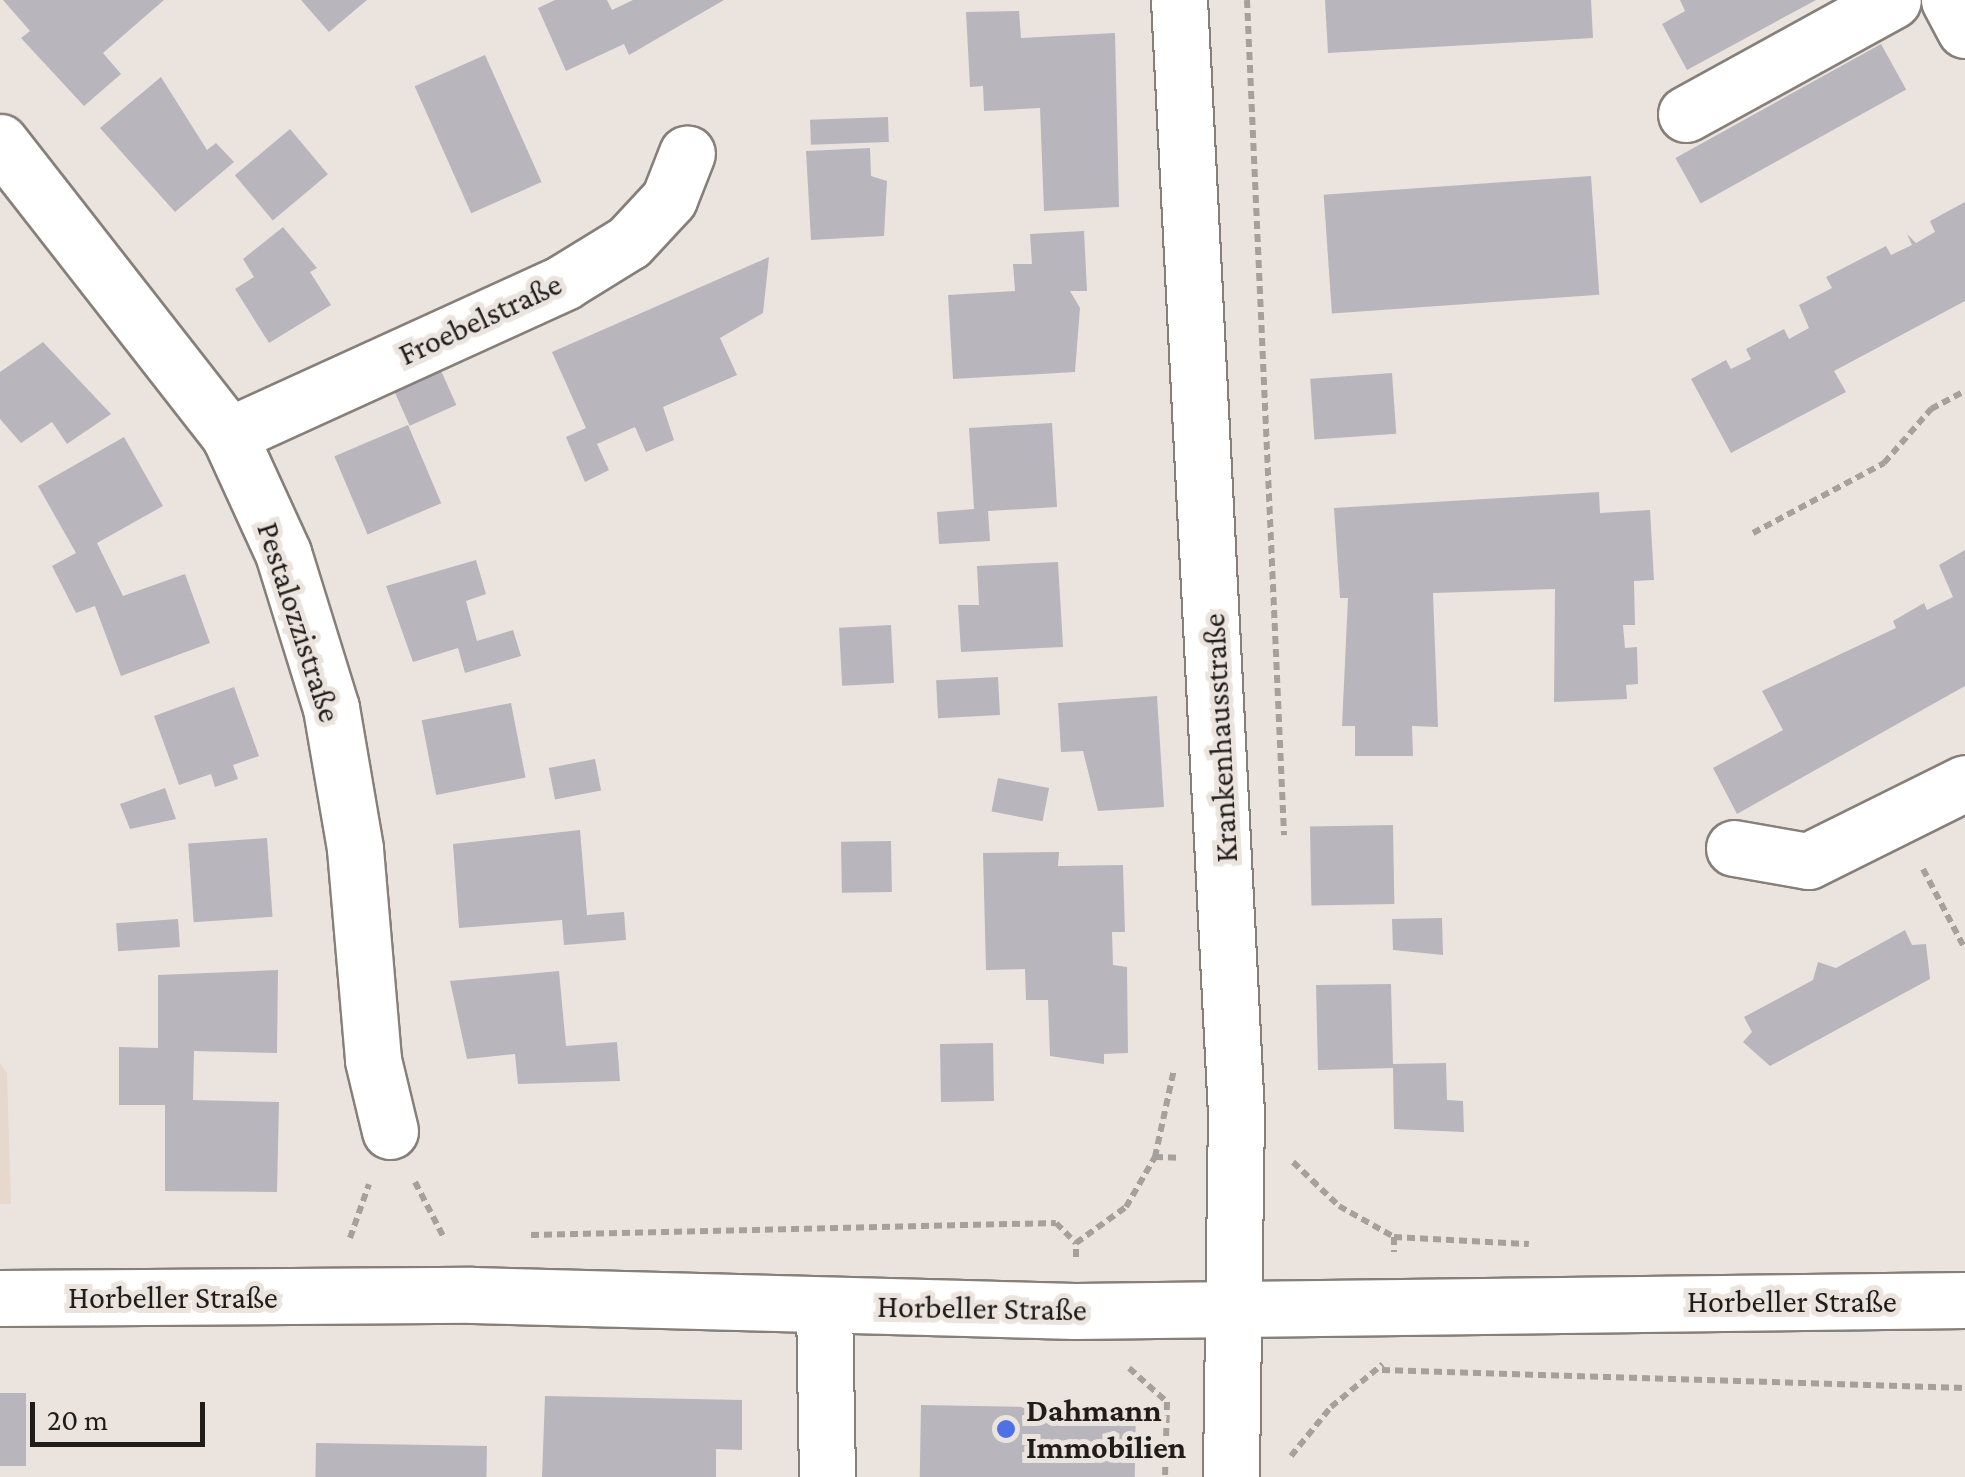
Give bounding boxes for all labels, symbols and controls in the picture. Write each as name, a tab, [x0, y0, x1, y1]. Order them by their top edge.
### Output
street label: Froebelstraße	[392, 265, 568, 373]
street label: Pestalozzistraße	[249, 517, 349, 727]
street label: Krankenhausstraße	[1194, 612, 1246, 864]
street label: Horbeller Straße	[68, 1278, 278, 1316]
street label: Horbeller Straße	[1687, 1282, 1897, 1320]
street label: Horbeller Straße	[877, 1287, 1087, 1329]
scale bar	[35, 1382, 210, 1444]
place label: Dahmann Immobilien	[1026, 1392, 1186, 1467]
text: 20 m	[47, 1403, 108, 1436]
marker: Dahmann Immobilien	[995, 1418, 1017, 1440]

